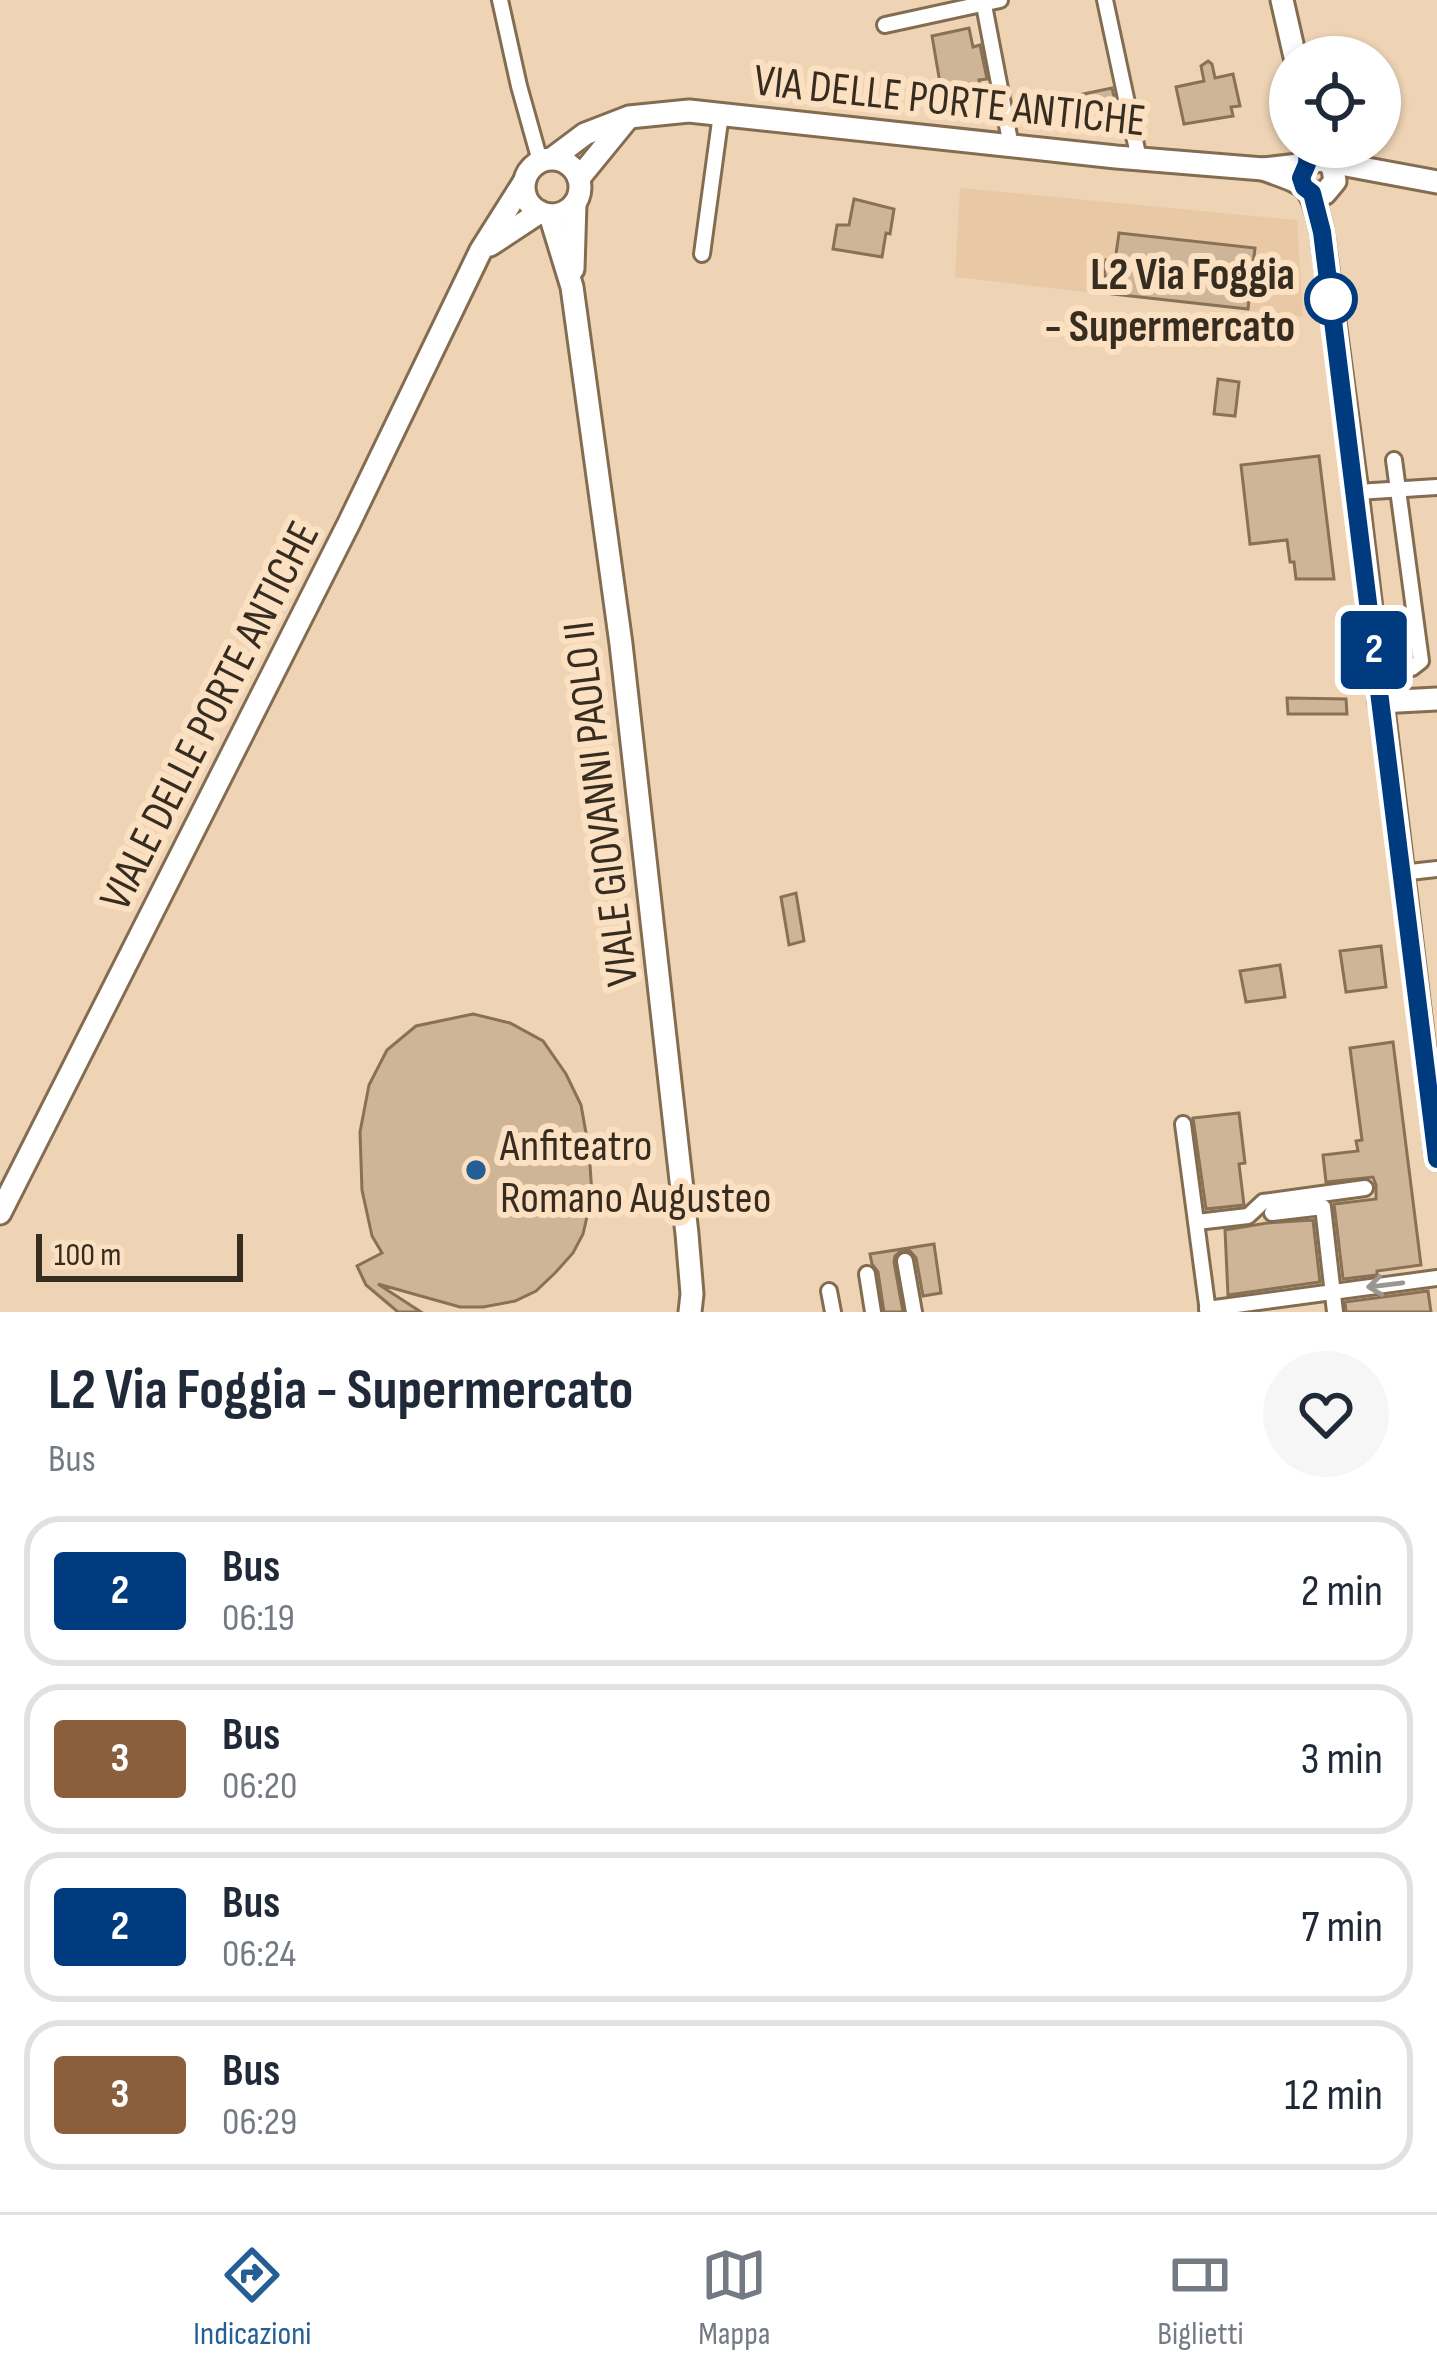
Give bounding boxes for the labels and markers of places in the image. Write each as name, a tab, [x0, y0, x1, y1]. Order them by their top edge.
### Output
place label: L2 Via Foggia - Supermercato	[1044, 248, 1295, 355]
marker: L2 Via Foggia - Supermercato	[1306, 274, 1356, 324]
place label: Anfiteatro Romano Augusteo	[499, 1119, 771, 1226]
marker: Anfiteatro Romano Augusteo	[463, 1157, 489, 1183]

